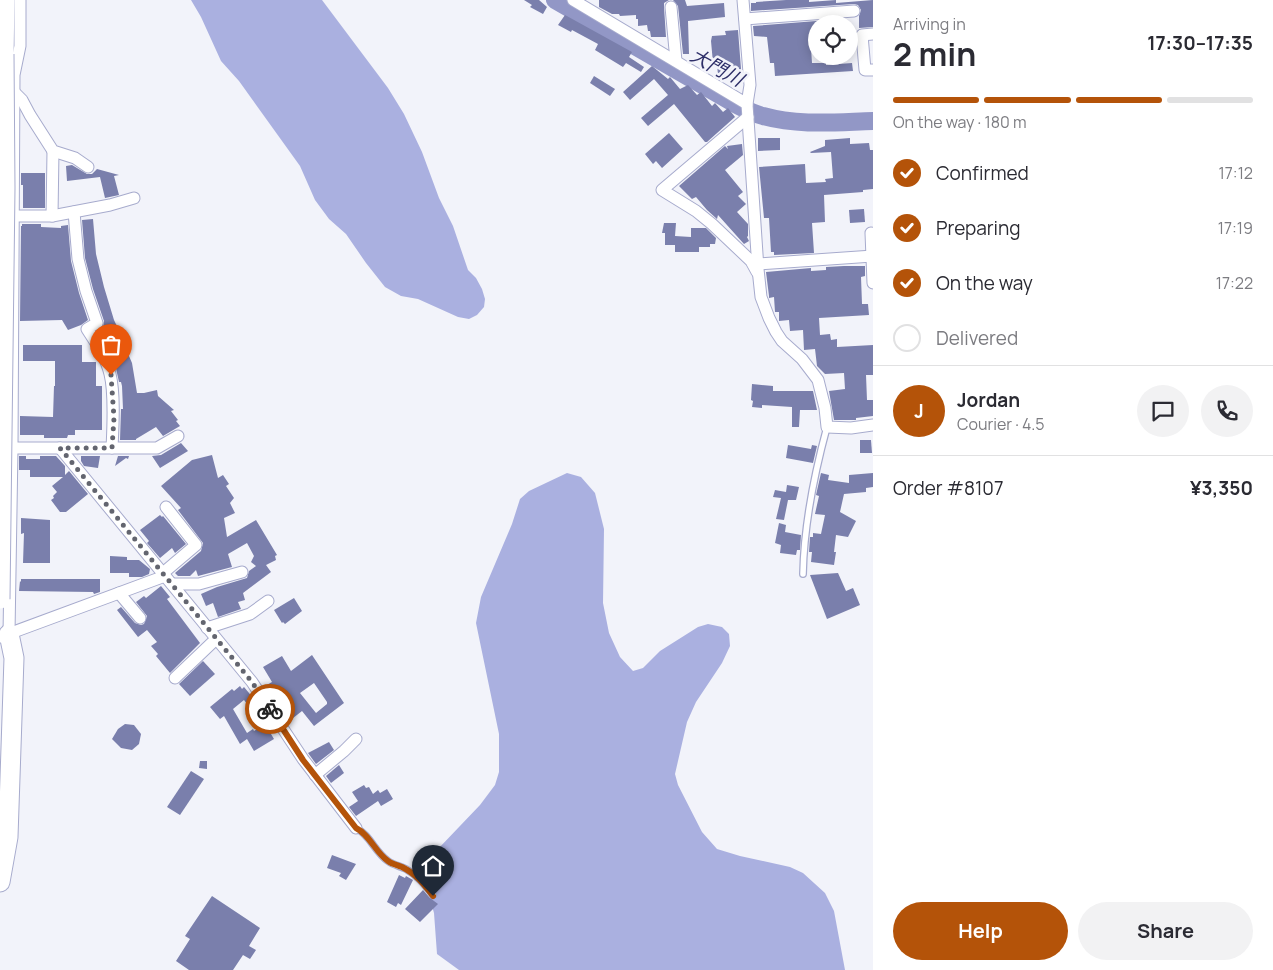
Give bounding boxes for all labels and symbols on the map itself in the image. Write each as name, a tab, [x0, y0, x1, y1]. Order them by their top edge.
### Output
water label: 大門川	[686, 42, 750, 93]
pin	[90, 324, 132, 375]
courier	[245, 684, 295, 734]
pin	[412, 845, 454, 896]

